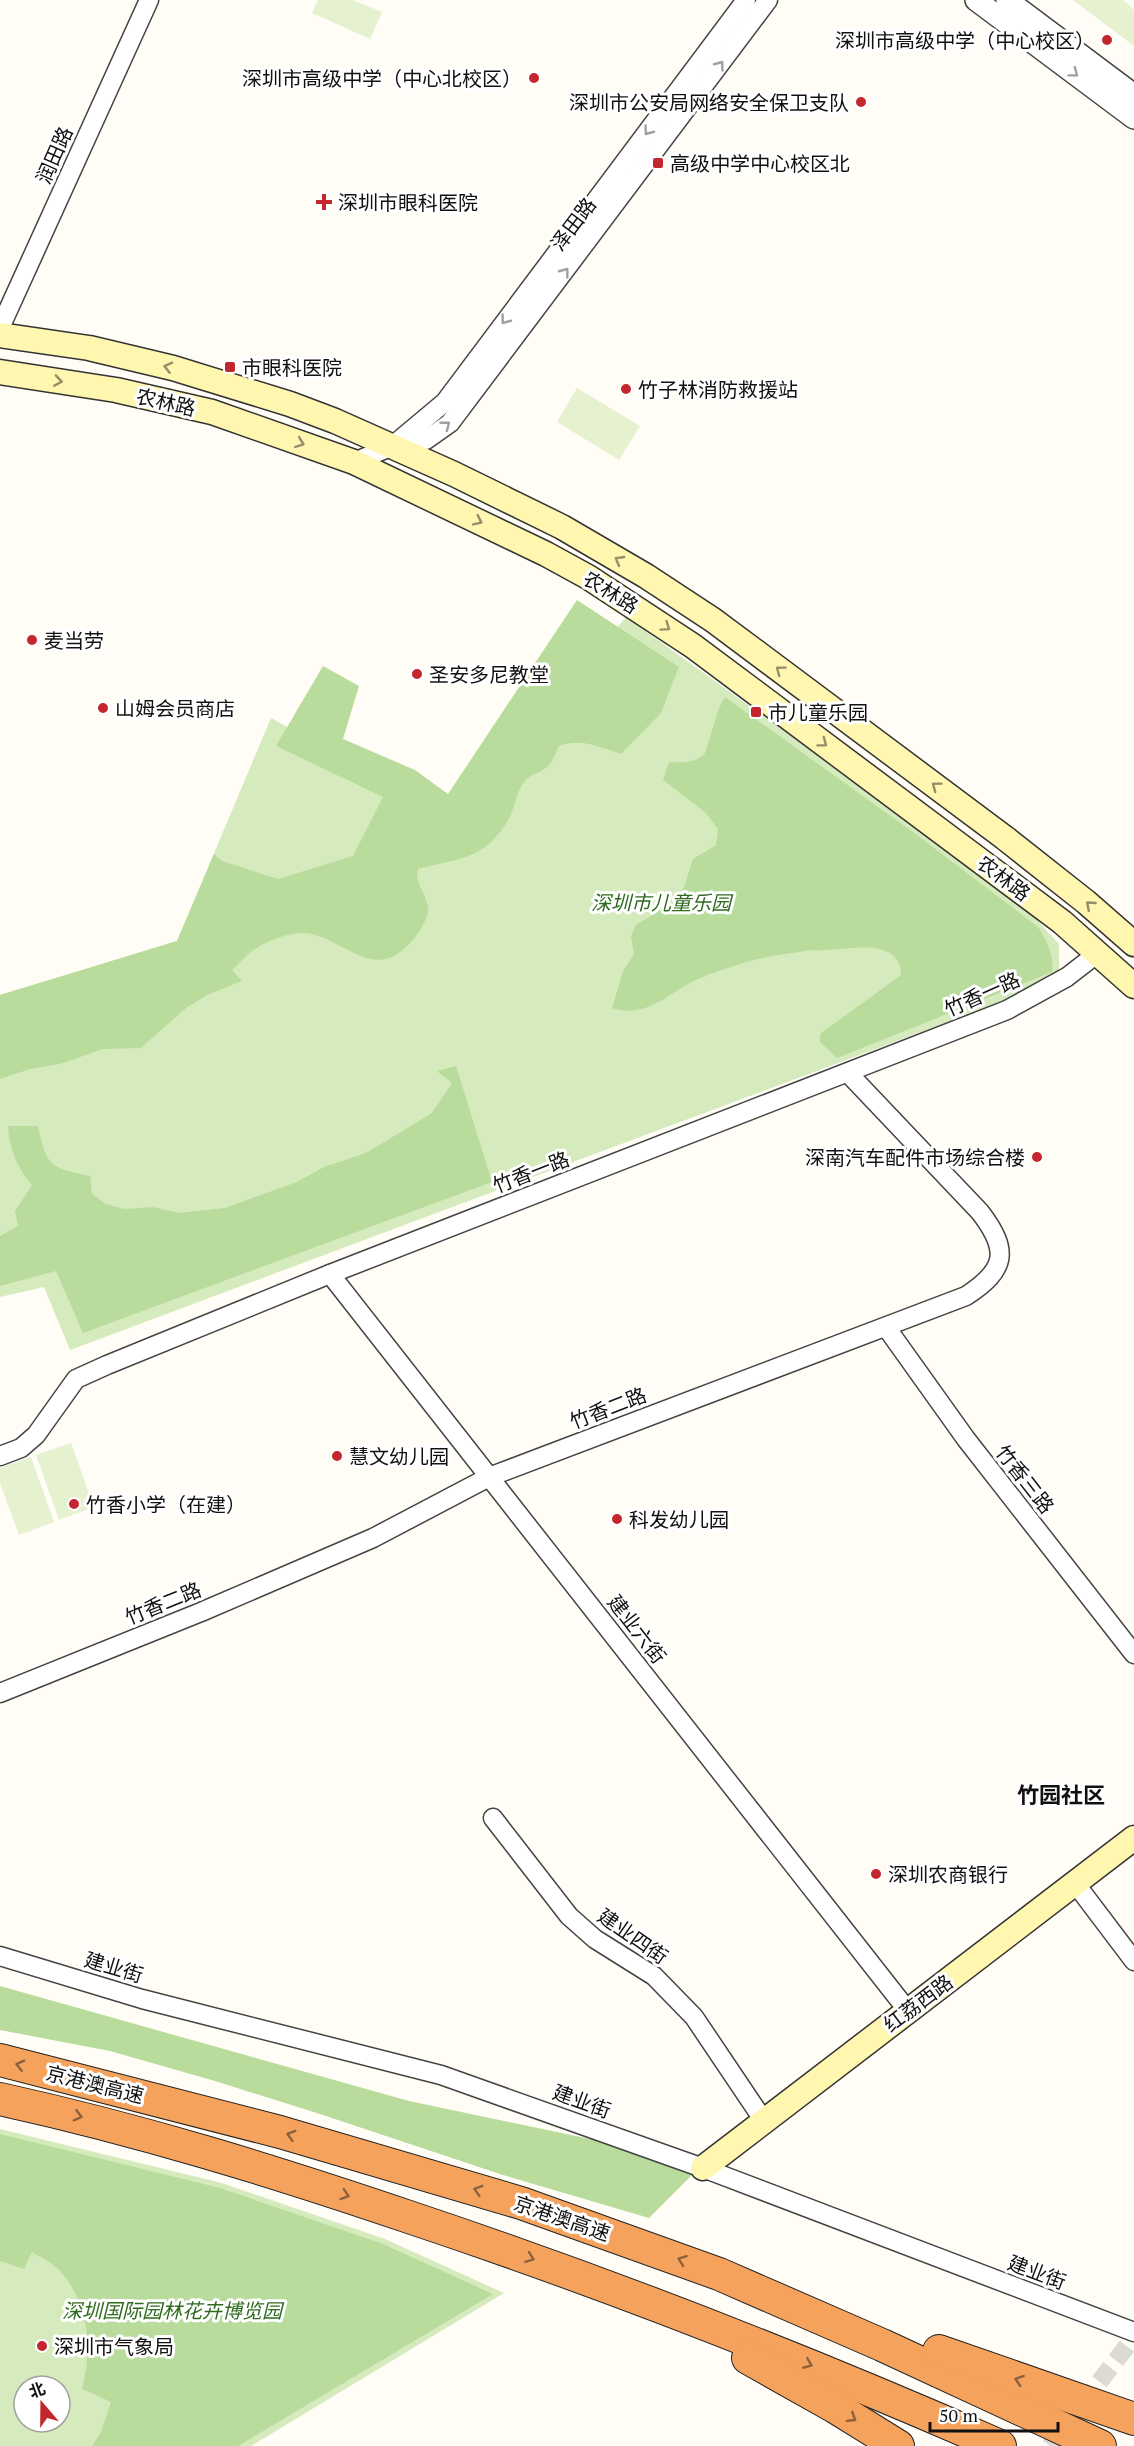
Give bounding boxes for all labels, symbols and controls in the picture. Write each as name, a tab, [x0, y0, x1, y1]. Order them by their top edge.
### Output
place label: 深圳市高级中学（中心校区）	[835, 27, 1095, 54]
marker: 深圳市高级中学（中心校区）	[1100, 33, 1114, 47]
one-way arrow	[712, 61, 723, 72]
place label: 深圳市高级中学（中心北校区）	[242, 65, 522, 92]
one-way arrow	[1067, 66, 1078, 77]
marker: 深圳市高级中学（中心北校区）	[527, 71, 541, 85]
place label: 深圳市公安局网络安全保卫支队	[569, 89, 849, 116]
marker: 深圳市公安局网络安全保卫支队	[854, 95, 868, 109]
street label: 润田路	[29, 122, 79, 188]
one-way arrow	[644, 124, 655, 135]
place label: 高级中学中心校区北	[670, 150, 850, 177]
marker: 高级中学中心校区北	[651, 156, 665, 170]
place label: 深圳市眼科医院	[338, 189, 478, 216]
street label: 泽田路	[544, 192, 602, 256]
marker: 深圳市眼科医院	[315, 193, 333, 211]
one-way arrow	[558, 267, 569, 278]
one-way arrow	[502, 314, 513, 325]
place label: 市眼科医院	[242, 354, 342, 381]
marker: 市眼科医院	[223, 360, 237, 374]
one-way arrow	[163, 361, 173, 374]
one-way arrow	[52, 374, 62, 387]
place label: 竹子林消防救援站	[638, 376, 798, 403]
street label: 农林路	[134, 382, 198, 422]
marker: 竹子林消防救援站	[619, 382, 633, 396]
one-way arrow	[439, 422, 450, 433]
one-way arrow	[294, 435, 305, 448]
one-way arrow	[472, 513, 483, 525]
one-way arrow	[614, 556, 625, 567]
street label: 农林路	[578, 565, 644, 619]
one-way arrow	[659, 620, 670, 631]
place label: 麦当劳	[44, 627, 104, 654]
marker: 麦当劳	[25, 633, 39, 647]
place label: 圣安多尼教堂	[429, 661, 549, 688]
one-way arrow	[775, 666, 786, 677]
marker: 圣安多尼教堂	[410, 667, 424, 681]
place label: 山姆会员商店	[115, 695, 235, 722]
place label: 市儿童乐园	[768, 699, 868, 726]
marker: 山姆会员商店	[96, 701, 110, 715]
marker: 市儿童乐园	[749, 705, 763, 719]
one-way arrow	[816, 736, 827, 747]
one-way arrow	[932, 782, 943, 793]
street label: 农林路	[972, 849, 1036, 907]
park label: 深圳市儿童乐园	[591, 889, 734, 916]
one-way arrow	[1086, 902, 1097, 913]
street label: 竹香一路	[940, 965, 1024, 1023]
place label: 深南汽车配件市场综合楼	[805, 1144, 1025, 1171]
street label: 竹香一路	[489, 1145, 573, 1199]
marker: 深南汽车配件市场综合楼	[1030, 1150, 1044, 1164]
street label: 竹香二路	[566, 1381, 650, 1435]
street label: 竹香三路	[990, 1439, 1060, 1519]
place label: 慧文幼儿园	[349, 1443, 449, 1470]
marker: 慧文幼儿园	[330, 1449, 344, 1463]
place label: 竹香小学（在建）	[86, 1491, 246, 1518]
marker: 竹香小学（在建）	[67, 1497, 81, 1511]
place label: 科发幼儿园	[629, 1506, 729, 1533]
marker: 科发幼儿园	[610, 1512, 624, 1526]
street label: 竹香二路	[121, 1575, 205, 1631]
street label: 建业六街	[602, 1589, 672, 1669]
district label: 竹园社区	[1017, 1780, 1105, 1809]
place label: 深圳农商银行	[888, 1861, 1008, 1888]
marker: 深圳农商银行	[869, 1867, 883, 1881]
street label: 建业四街	[592, 1902, 674, 1970]
street label: 建业街	[81, 1945, 147, 1989]
street label: 红荔西路	[878, 1968, 958, 2038]
street label: 京港澳高速	[43, 2059, 147, 2109]
one-way arrow	[16, 2060, 26, 2073]
street label: 建业街	[549, 2078, 615, 2124]
one-way arrow	[72, 2109, 82, 2122]
one-way arrow	[286, 2130, 296, 2142]
one-way arrow	[473, 2185, 484, 2197]
one-way arrow	[339, 2188, 350, 2201]
street label: 京港澳高速	[510, 2189, 614, 2247]
street label: 建业街	[1004, 2249, 1070, 2295]
one-way arrow	[524, 2251, 535, 2264]
one-way arrow	[677, 2255, 688, 2268]
park label: 深圳国际园林花卉博览园	[62, 2297, 285, 2324]
place label: 深圳市气象局	[54, 2333, 174, 2360]
marker: 深圳市气象局	[35, 2339, 49, 2353]
one-way arrow	[802, 2357, 813, 2369]
north arrow	[12, 2374, 72, 2434]
one-way arrow	[1014, 2374, 1025, 2387]
text: 北	[26, 2377, 48, 2403]
scale bar	[930, 2395, 1058, 2433]
text: 50 m	[939, 2403, 979, 2427]
one-way arrow	[846, 2410, 856, 2422]

